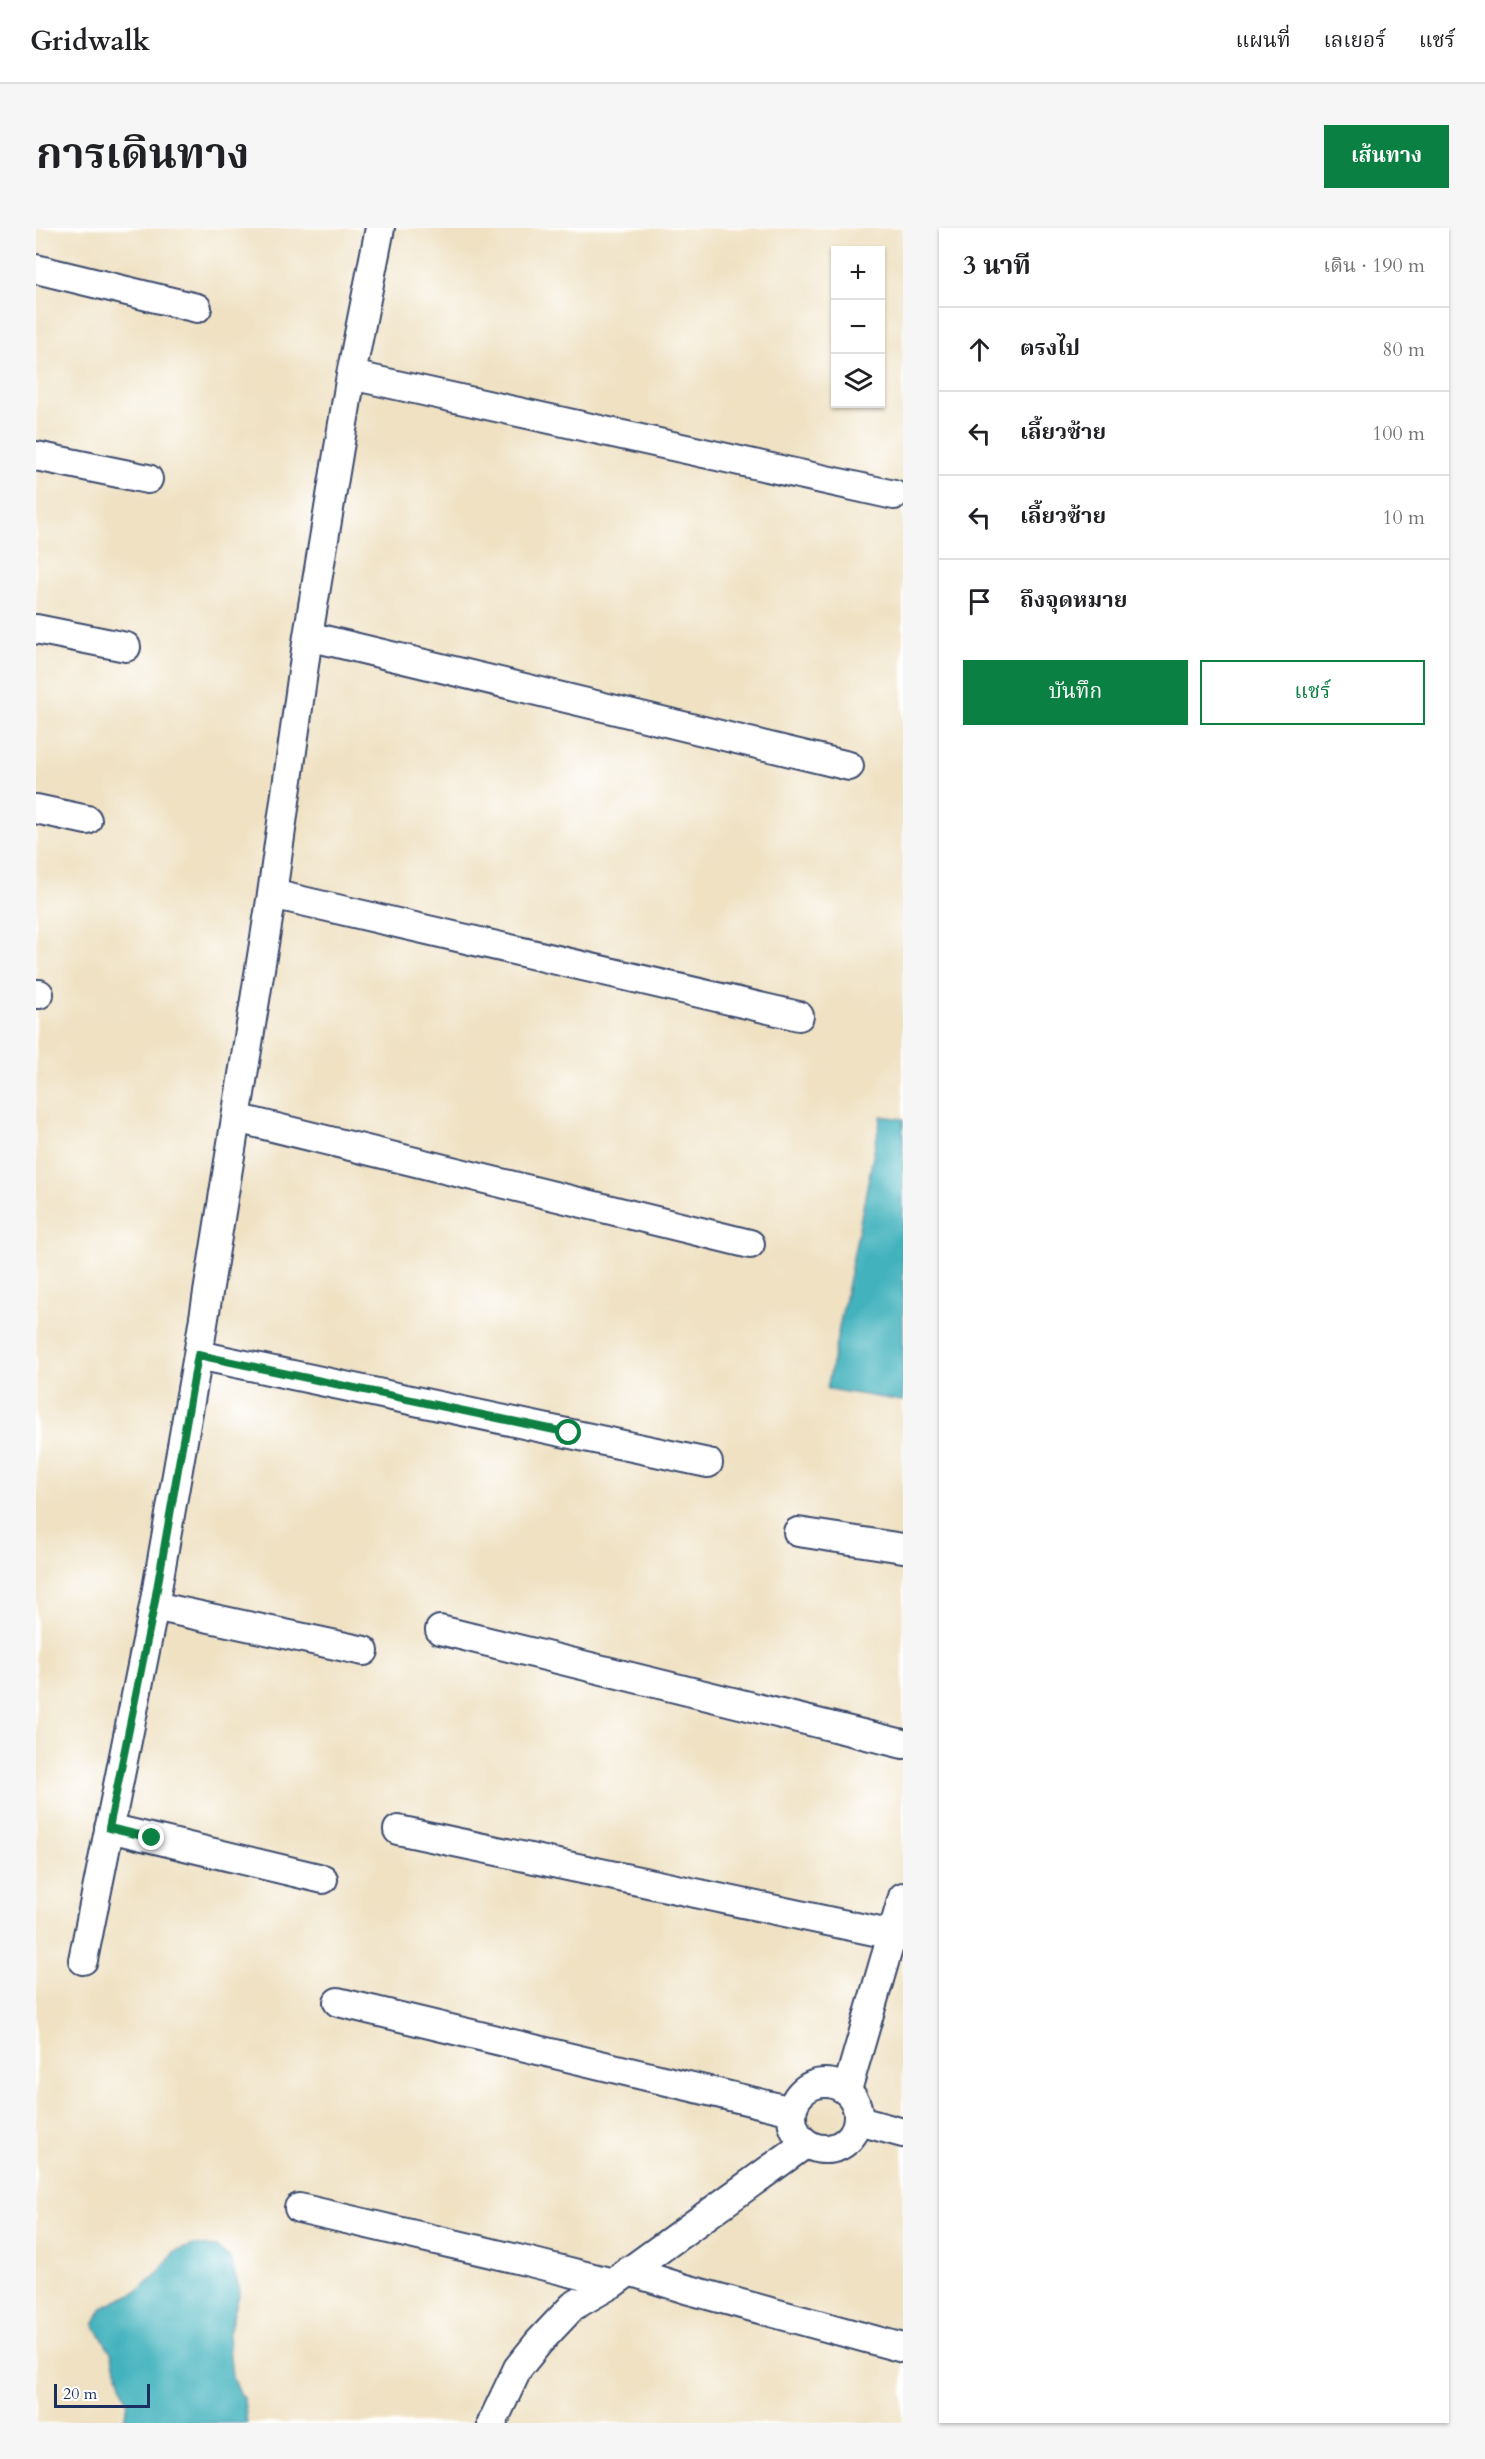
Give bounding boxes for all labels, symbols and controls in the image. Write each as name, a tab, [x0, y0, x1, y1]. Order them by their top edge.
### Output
text: Gridwalk	[30, 22, 150, 60]
text: แผนที่	[1236, 26, 1291, 55]
text: เลเยอร์	[1324, 26, 1386, 55]
text: แชร์	[1419, 26, 1455, 55]
button: เส้นทาง	[1324, 125, 1449, 188]
text: การเดินทาง	[36, 126, 249, 183]
map controls	[831, 246, 885, 408]
button: +	[831, 246, 885, 300]
text: 3 นาที	[963, 248, 1031, 283]
text: เดิน · 190 m	[1323, 252, 1425, 279]
button: −	[831, 300, 885, 354]
icon: ahead	[963, 333, 996, 366]
text: ตรงไป	[1020, 333, 1080, 363]
text: 80 m	[1382, 336, 1425, 363]
button: layers	[831, 354, 885, 408]
icon: left	[963, 417, 996, 450]
text: เลี้ยวซ้าย	[1020, 417, 1106, 447]
text: 100 m	[1372, 420, 1425, 447]
icon: left	[963, 501, 996, 534]
text: เลี้ยวซ้าย	[1020, 501, 1106, 531]
text: 10 m	[1382, 504, 1425, 531]
icon: arrive	[963, 585, 996, 618]
text: ถึงจุดหมาย	[1020, 585, 1127, 615]
button: บันทึก	[963, 660, 1188, 725]
button: แชร์	[1200, 660, 1425, 725]
route start	[555, 1419, 581, 1445]
route end	[138, 1824, 164, 1850]
scale bar	[54, 2381, 150, 2408]
text: 20 m	[63, 2383, 97, 2405]

